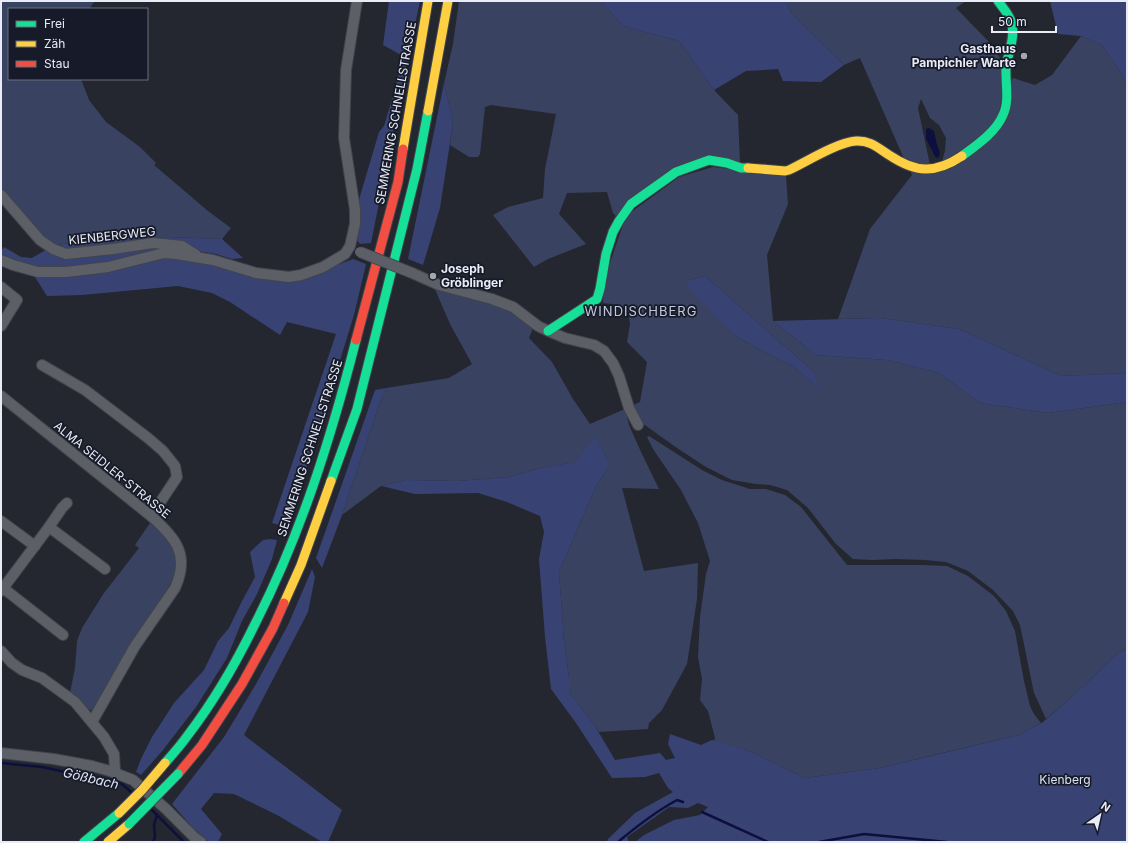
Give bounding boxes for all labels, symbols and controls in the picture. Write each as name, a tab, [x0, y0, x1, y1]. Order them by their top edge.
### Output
legend	[8, 8, 148, 80]
scale bar	[992, 8, 1056, 34]
text: 50 m	[998, 14, 1027, 29]
text: Frei	[44, 16, 65, 31]
street label: SEMMERING SCHNELLSTRASSE	[372, 20, 419, 206]
text: Zäh	[44, 36, 65, 51]
place label: Gasthaus Pampichler Warte	[912, 41, 1016, 70]
marker: Gasthaus Pampichler Warte	[1019, 51, 1029, 61]
text: Stau	[44, 56, 70, 71]
street label: KIENBERGWEG	[68, 223, 156, 248]
place label: Joseph Gröblinger	[441, 261, 503, 290]
marker: Joseph Gröblinger	[428, 271, 438, 281]
district label: WINDISCHBERG	[585, 303, 697, 319]
street label: SEMMERING SCHNELLSTRASSE	[274, 357, 345, 538]
street label: ALMA SEIDLER-STRASSE	[51, 418, 174, 521]
water label: Gößbach	[62, 764, 121, 792]
park label: Kienberg	[1039, 772, 1091, 787]
north arrow	[1080, 795, 1120, 835]
text: N	[1098, 799, 1113, 815]

